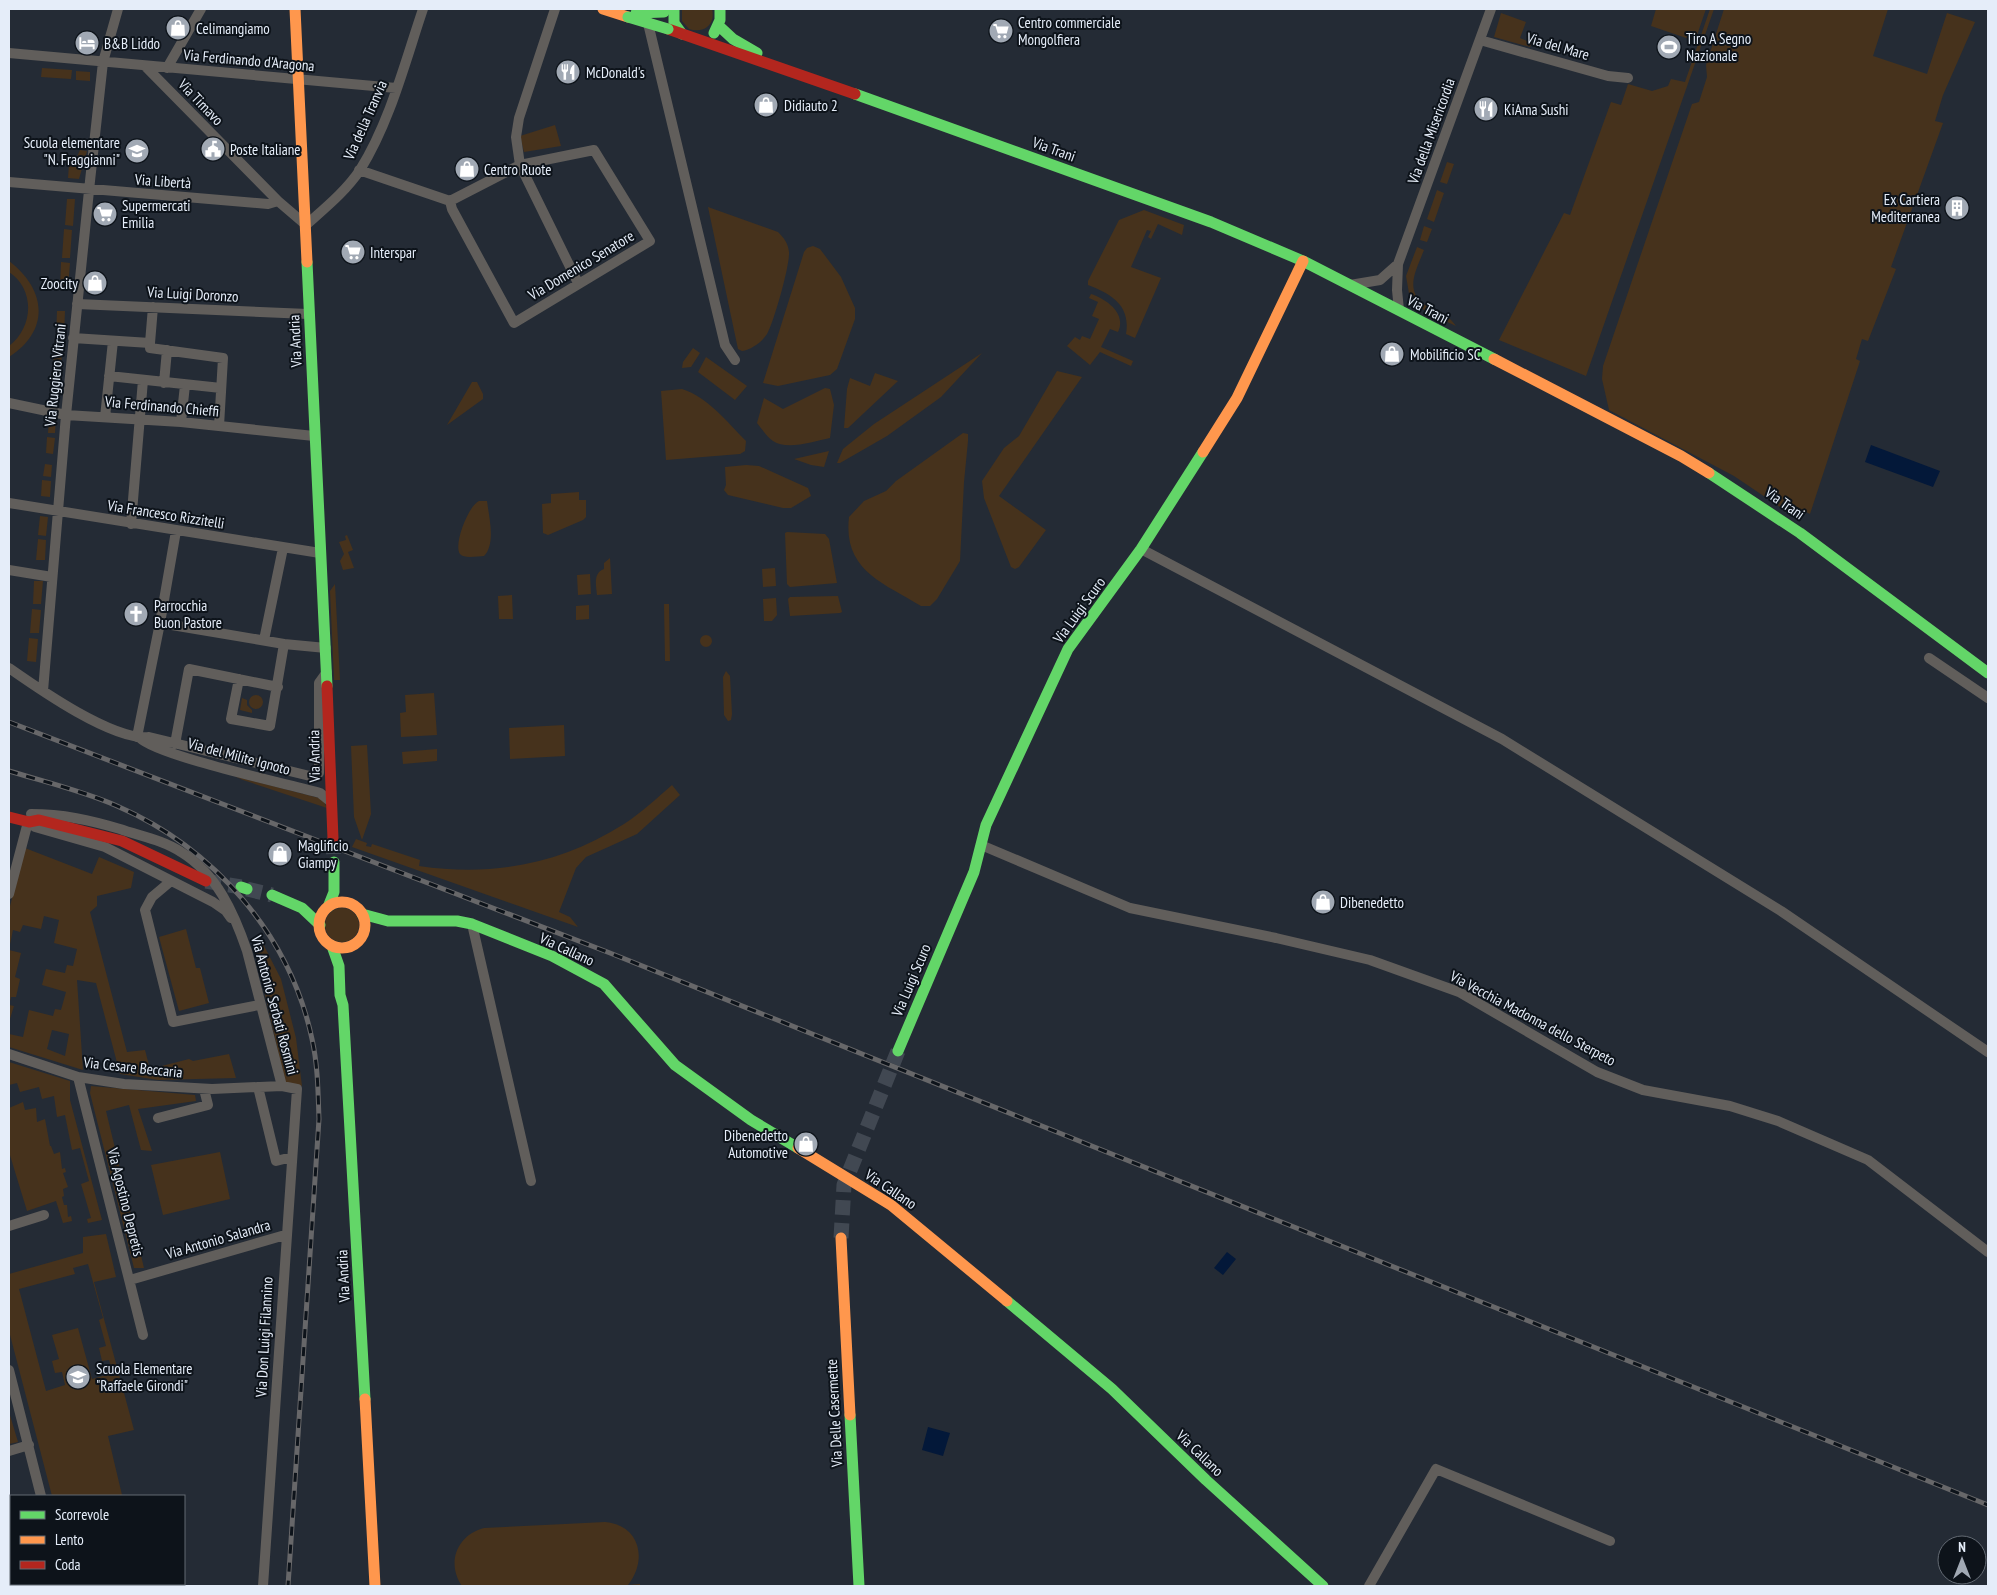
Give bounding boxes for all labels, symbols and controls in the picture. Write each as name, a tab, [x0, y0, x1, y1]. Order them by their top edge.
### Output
place label: Centro commerciale Mongolfiera	[1018, 13, 1121, 49]
shop icon: Celimangiamo	[165, 15, 191, 41]
supermarket icon: Centro commerciale Mongolfiera	[988, 18, 1014, 44]
place label: Celimangiamo	[196, 19, 270, 38]
street label: Via del Mare	[1523, 28, 1592, 64]
place label: Tiro A Segno Nazionale	[1686, 29, 1751, 65]
hotel icon: B&B Liddo	[74, 30, 100, 56]
place label: B&B Liddo	[104, 34, 160, 53]
sports icon: Tiro A Segno Nazionale	[1656, 34, 1682, 60]
street label: Via Ferdinando d'Aragona	[182, 45, 315, 75]
restaurant icon: McDonald's	[555, 59, 581, 85]
place label: McDonald's	[586, 63, 645, 82]
street label: Via Timavo	[174, 74, 228, 129]
street label: Via della Misericordia	[1403, 76, 1459, 187]
street label: Via della Tranvia	[339, 77, 391, 164]
shop icon: Didiauto 2	[753, 92, 779, 118]
place label: Didiauto 2	[784, 96, 838, 115]
restaurant icon: KiAma Sushi	[1473, 96, 1499, 122]
place label: KiAma Sushi	[1504, 100, 1569, 119]
street label: Via Trani	[1029, 132, 1078, 166]
place label: Scuola elementare "N. Fraggianni"	[24, 133, 120, 169]
public building icon: Poste Italiane	[200, 136, 226, 162]
school or university icon: Scuola elementare "N. Fraggianni"	[124, 138, 150, 164]
place label: Poste Italiane	[230, 140, 300, 159]
shop icon: Centro Ruote	[454, 156, 480, 182]
place label: Centro Ruote	[484, 160, 552, 179]
street label: Via Libertà	[133, 169, 192, 192]
place label: Ex Cartiera Mediterranea	[1871, 190, 1940, 226]
building icon: Ex Cartiera Mediterranea	[1944, 195, 1970, 221]
place label: Supermercati Emilia	[122, 196, 191, 232]
supermarket icon: Supermercati Emilia	[92, 201, 118, 227]
street label: Via Domenico Senatore	[524, 226, 637, 305]
supermarket icon: Interspar	[340, 239, 366, 265]
place label: Interspar	[370, 243, 417, 262]
shop icon: Zoocity	[82, 270, 108, 296]
place label: Zoocity	[41, 274, 78, 293]
street label: Via Luigi Doronzo	[146, 282, 239, 306]
street label: Via Trani	[1403, 290, 1452, 328]
street label: Via Andria	[284, 314, 306, 369]
street label: Via Ruggiero Vitrani	[40, 323, 70, 428]
shop icon: Mobilificio SC	[1379, 341, 1405, 367]
place label: Mobilificio SC	[1410, 345, 1481, 364]
street label: Via Ferdinando Chieffi	[103, 391, 220, 420]
street label: Via Trani	[1761, 482, 1809, 524]
street label: Via Francesco Rizzitelli	[105, 495, 226, 533]
street label: Via Luigi Scuro	[1048, 573, 1109, 648]
place label: Parrocchia Buon Pastore	[154, 596, 222, 632]
church icon: Parrocchia Buon Pastore	[123, 601, 149, 627]
street label: Via Andria	[304, 730, 324, 783]
street label: Via del Milite Ignoto	[185, 733, 292, 779]
place label: Maglificio Giampy	[298, 836, 348, 872]
shop icon: Maglificio Giampy	[267, 841, 293, 867]
shop icon: Dibenedetto	[1310, 889, 1336, 915]
place label: Dibenedetto	[1340, 893, 1404, 912]
street label: Via Callano	[536, 928, 597, 970]
street label: Via Antonio Serbati Rosmini	[247, 932, 303, 1077]
street label: Via Luigi Scuro	[887, 941, 935, 1020]
street label: Via Vecchia Madonna dello Sterpeto	[1446, 966, 1619, 1070]
street label: Via Cesare Beccaria	[82, 1052, 183, 1082]
place label: Dibenedetto Automotive	[724, 1126, 788, 1162]
shop icon: Dibenedetto Automotive	[793, 1131, 819, 1157]
street label: Via Agostino Depretis	[103, 1145, 149, 1258]
street label: Via Callano	[861, 1164, 920, 1213]
street label: Via Antonio Salandra	[163, 1215, 272, 1263]
street label: Via Andria	[332, 1249, 354, 1304]
street label: Via Don Luigi Filannino	[251, 1276, 277, 1399]
street label: Via Delle Casermette	[822, 1358, 846, 1468]
place label: Scuola Elementare "Raffaele Girondi"	[96, 1359, 193, 1395]
school or university icon: Scuola Elementare "Raffaele Girondi"	[65, 1364, 91, 1390]
street label: Via Callano	[1172, 1425, 1228, 1480]
legend	[10, 1495, 185, 1585]
text: Scorrevole	[55, 1505, 109, 1524]
text: Lento	[55, 1530, 84, 1549]
north arrow	[1937, 1535, 1987, 1585]
text: N	[1958, 1538, 1966, 1556]
text: Coda	[55, 1555, 80, 1574]

